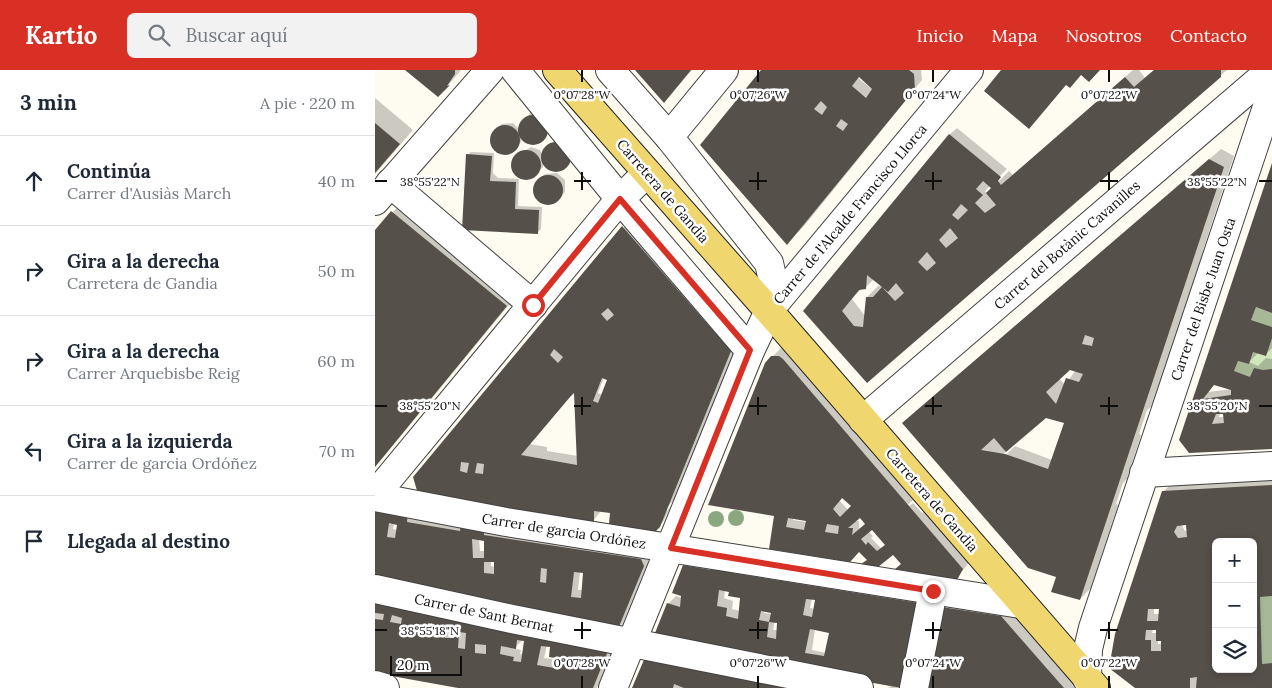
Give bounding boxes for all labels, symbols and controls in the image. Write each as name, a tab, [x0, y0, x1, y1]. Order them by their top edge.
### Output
search box	[127, 13, 477, 58]
text: Kartio	[25, 20, 97, 51]
icon: search	[145, 21, 173, 49]
text: Buscar aquí	[185, 23, 288, 47]
text: Inicio	[917, 24, 964, 47]
text: Mapa	[992, 24, 1037, 47]
text: Nosotros	[1065, 24, 1142, 47]
text: Contacto	[1170, 24, 1247, 47]
text: 0°07'28"W	[554, 87, 611, 102]
text: 0°07'26"W	[729, 87, 788, 102]
text: 0°07'24"W	[905, 87, 962, 102]
text: 0°07'22"W	[1081, 87, 1138, 102]
text: 3 min	[20, 89, 77, 116]
text: A pie · 220 m	[260, 93, 355, 113]
street label: Carrer de l'Alcalde Francisco Llorca	[769, 120, 931, 308]
street label: Carretera de Gandia	[613, 135, 713, 247]
text: Continúa	[67, 159, 151, 183]
icon: ahead	[20, 167, 48, 195]
text: 40 m	[318, 171, 355, 191]
text: 38°55'22"N	[400, 174, 460, 189]
text: 38°55'22"N	[1187, 174, 1247, 189]
street label: Carrer del Botànic Cavanilles	[990, 177, 1144, 313]
text: Carrer d'Ausiàs March	[67, 183, 231, 203]
street label: Carrer del Bisbe Juan Osta	[1167, 215, 1239, 383]
text: Gira a la derecha	[67, 249, 220, 273]
icon: right	[20, 257, 48, 285]
text: 50 m	[318, 261, 355, 281]
text: Carretera de Gandia	[67, 273, 218, 293]
route start	[522, 294, 545, 317]
text: Gira a la derecha	[67, 339, 220, 363]
icon: right	[20, 347, 48, 375]
text: 60 m	[317, 351, 355, 371]
text: Carrer Arquebisbe Reig	[67, 363, 240, 383]
text: 38°55'20"N	[399, 398, 461, 413]
text: 38°55'20"N	[1186, 398, 1248, 413]
text: Gira a la izquierda	[67, 429, 233, 453]
icon: left	[20, 437, 48, 465]
text: 70 m	[319, 441, 355, 461]
street label: Carretera de Gandia	[882, 444, 982, 556]
text: Carrer de garcia Ordóñez	[67, 453, 257, 473]
street label: Carrer de garcia Ordóñez	[481, 509, 647, 553]
icon: arrive	[20, 527, 48, 555]
text: Llegada al destino	[67, 529, 230, 553]
map controls	[1212, 538, 1257, 673]
button: +	[1212, 538, 1257, 583]
route end	[922, 580, 945, 603]
button: −	[1212, 583, 1257, 628]
street label: Carrer de Sant Bernat	[413, 589, 556, 637]
text: 38°55'18"N	[401, 623, 459, 638]
button: layers	[1212, 628, 1257, 673]
scale bar	[390, 653, 463, 676]
text: 0°07'28"W	[554, 655, 611, 670]
text: 0°07'26"W	[729, 655, 788, 670]
text: 0°07'24"W	[905, 655, 962, 670]
text: 0°07'22"W	[1081, 655, 1138, 670]
text: 20 m	[397, 656, 429, 674]

